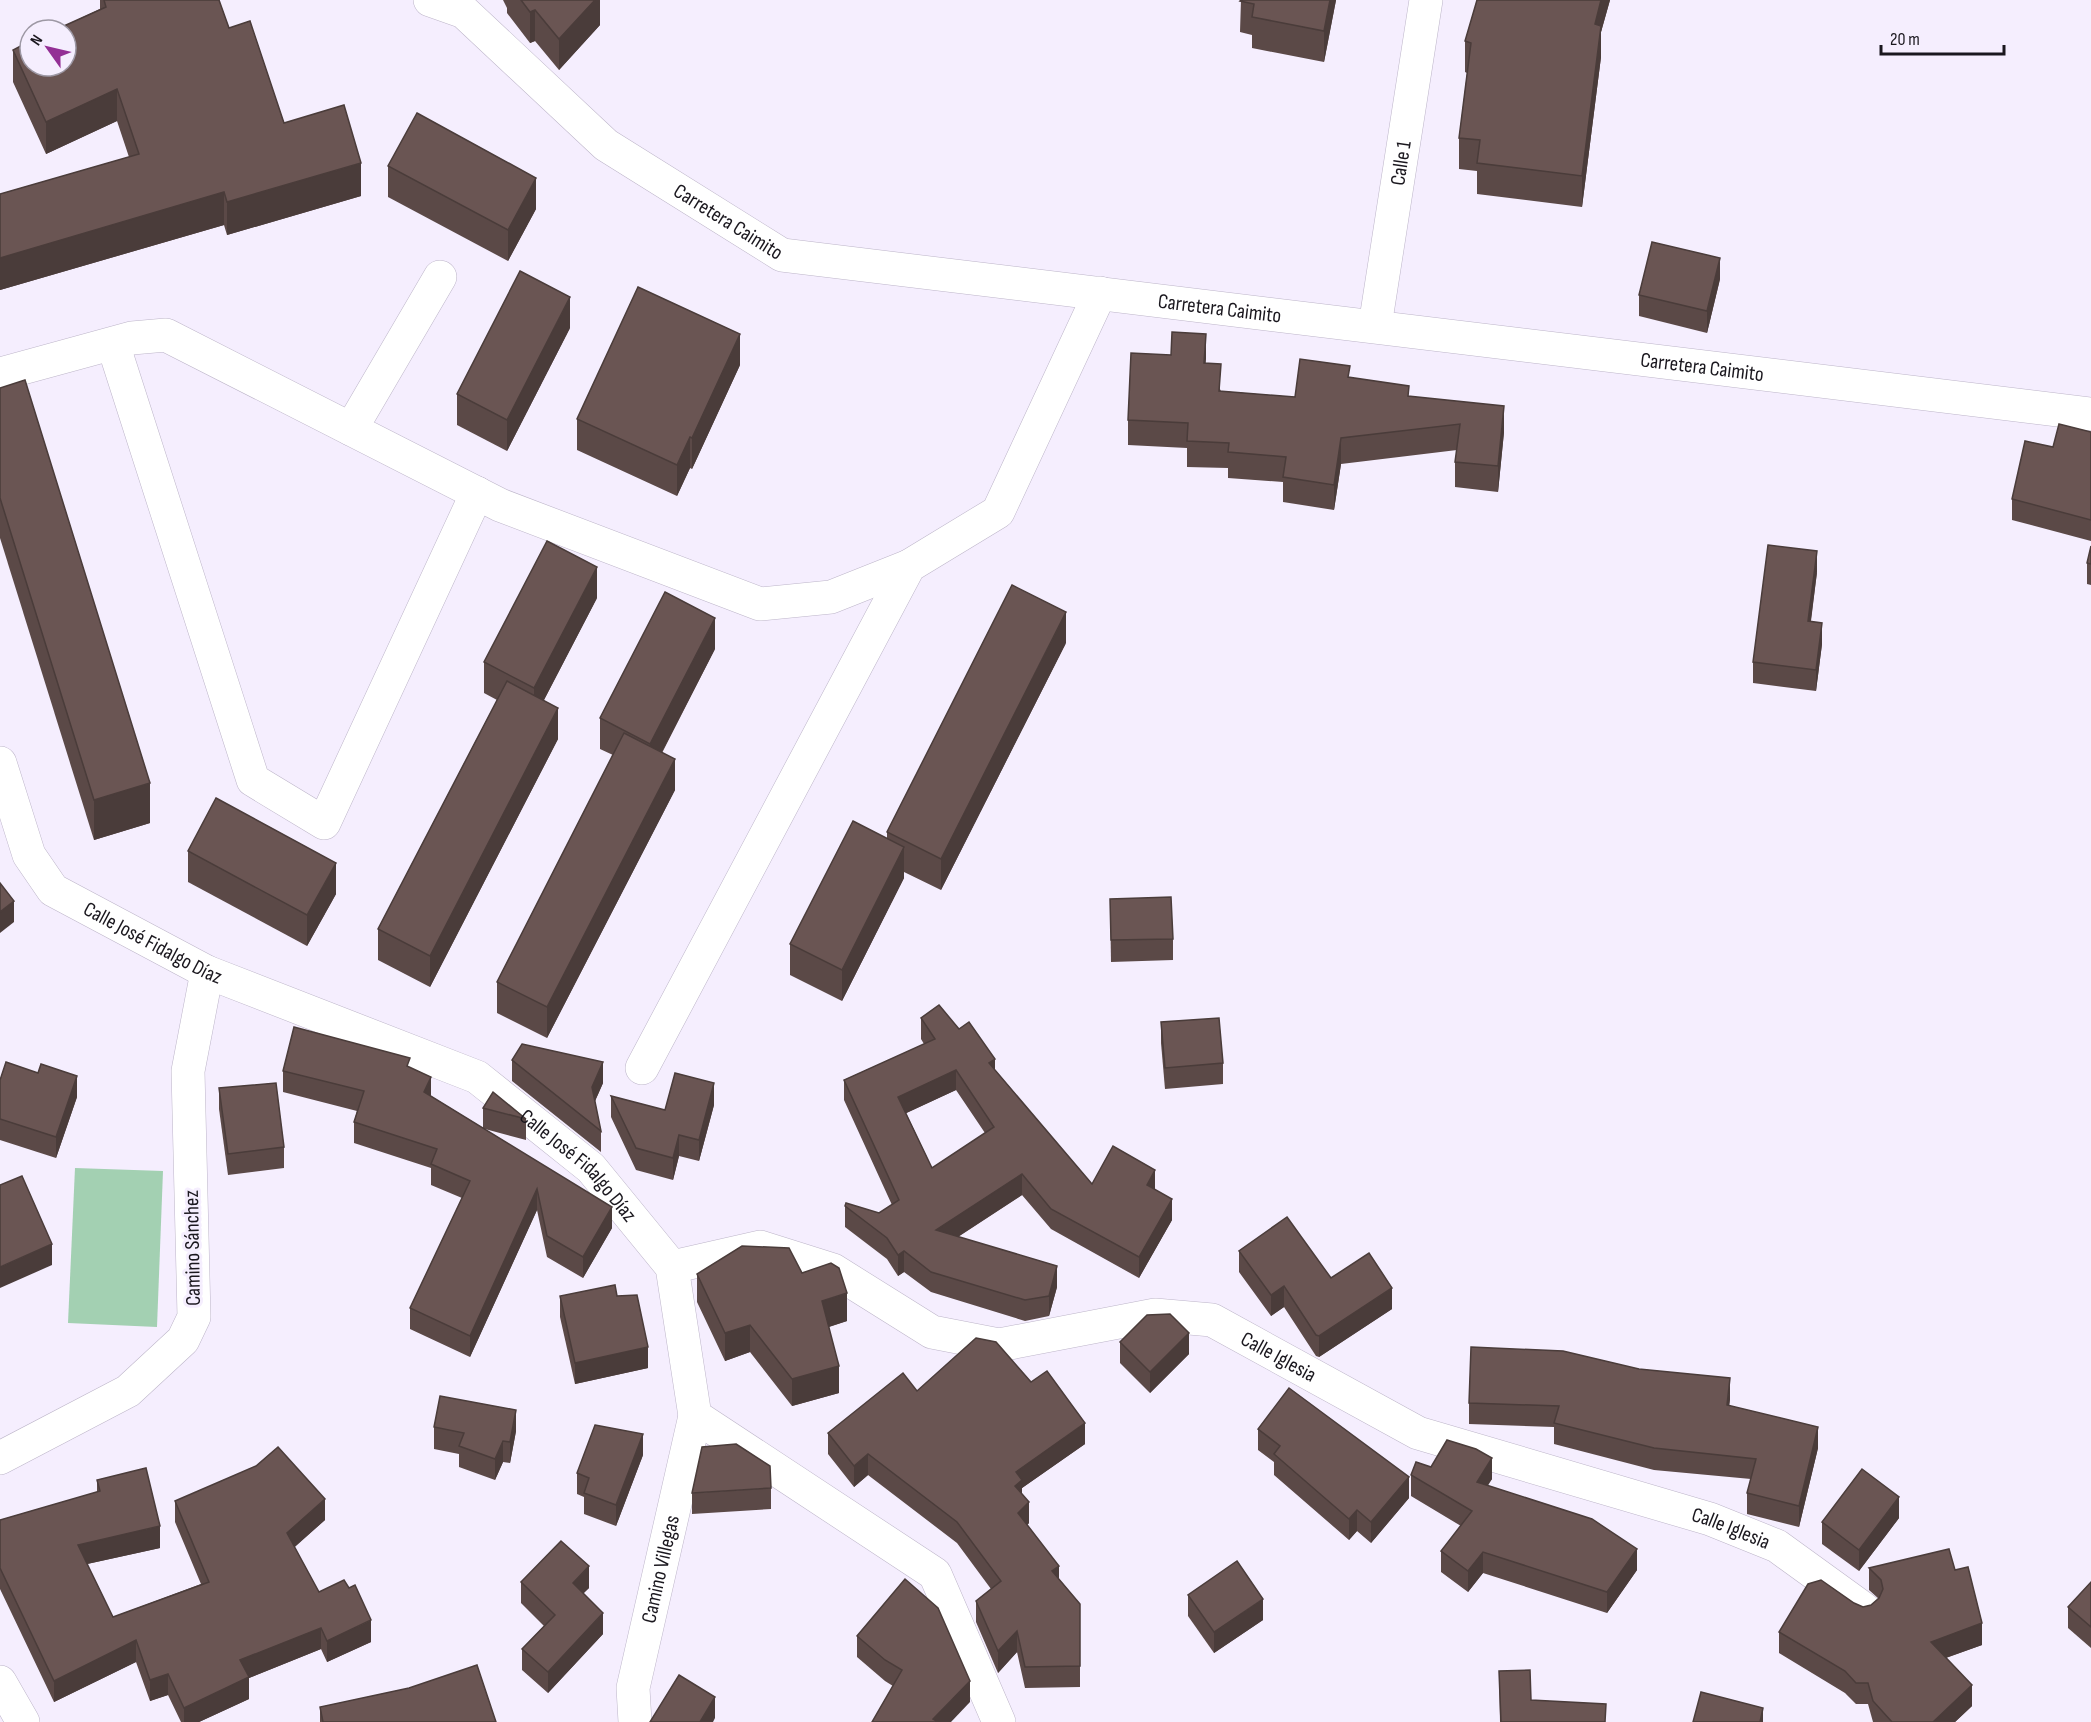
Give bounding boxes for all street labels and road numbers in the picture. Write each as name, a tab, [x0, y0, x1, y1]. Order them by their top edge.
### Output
street label: Calle 1	[1385, 138, 1417, 187]
street label: Carretera Caimito	[669, 178, 787, 265]
street label: Carretera Caimito	[1156, 289, 1283, 329]
street label: Carretera Caimito	[1639, 347, 1765, 387]
street label: Calle José Fidalgo Díaz	[79, 897, 226, 990]
street label: Calle José Fidalgo Díaz	[515, 1104, 642, 1227]
street label: Camino Sánchez	[179, 1189, 206, 1306]
street label: Calle Iglesia	[1236, 1326, 1320, 1388]
street label: Calle Iglesia	[1689, 1502, 1774, 1555]
street label: Camino Villegas	[636, 1513, 685, 1626]

